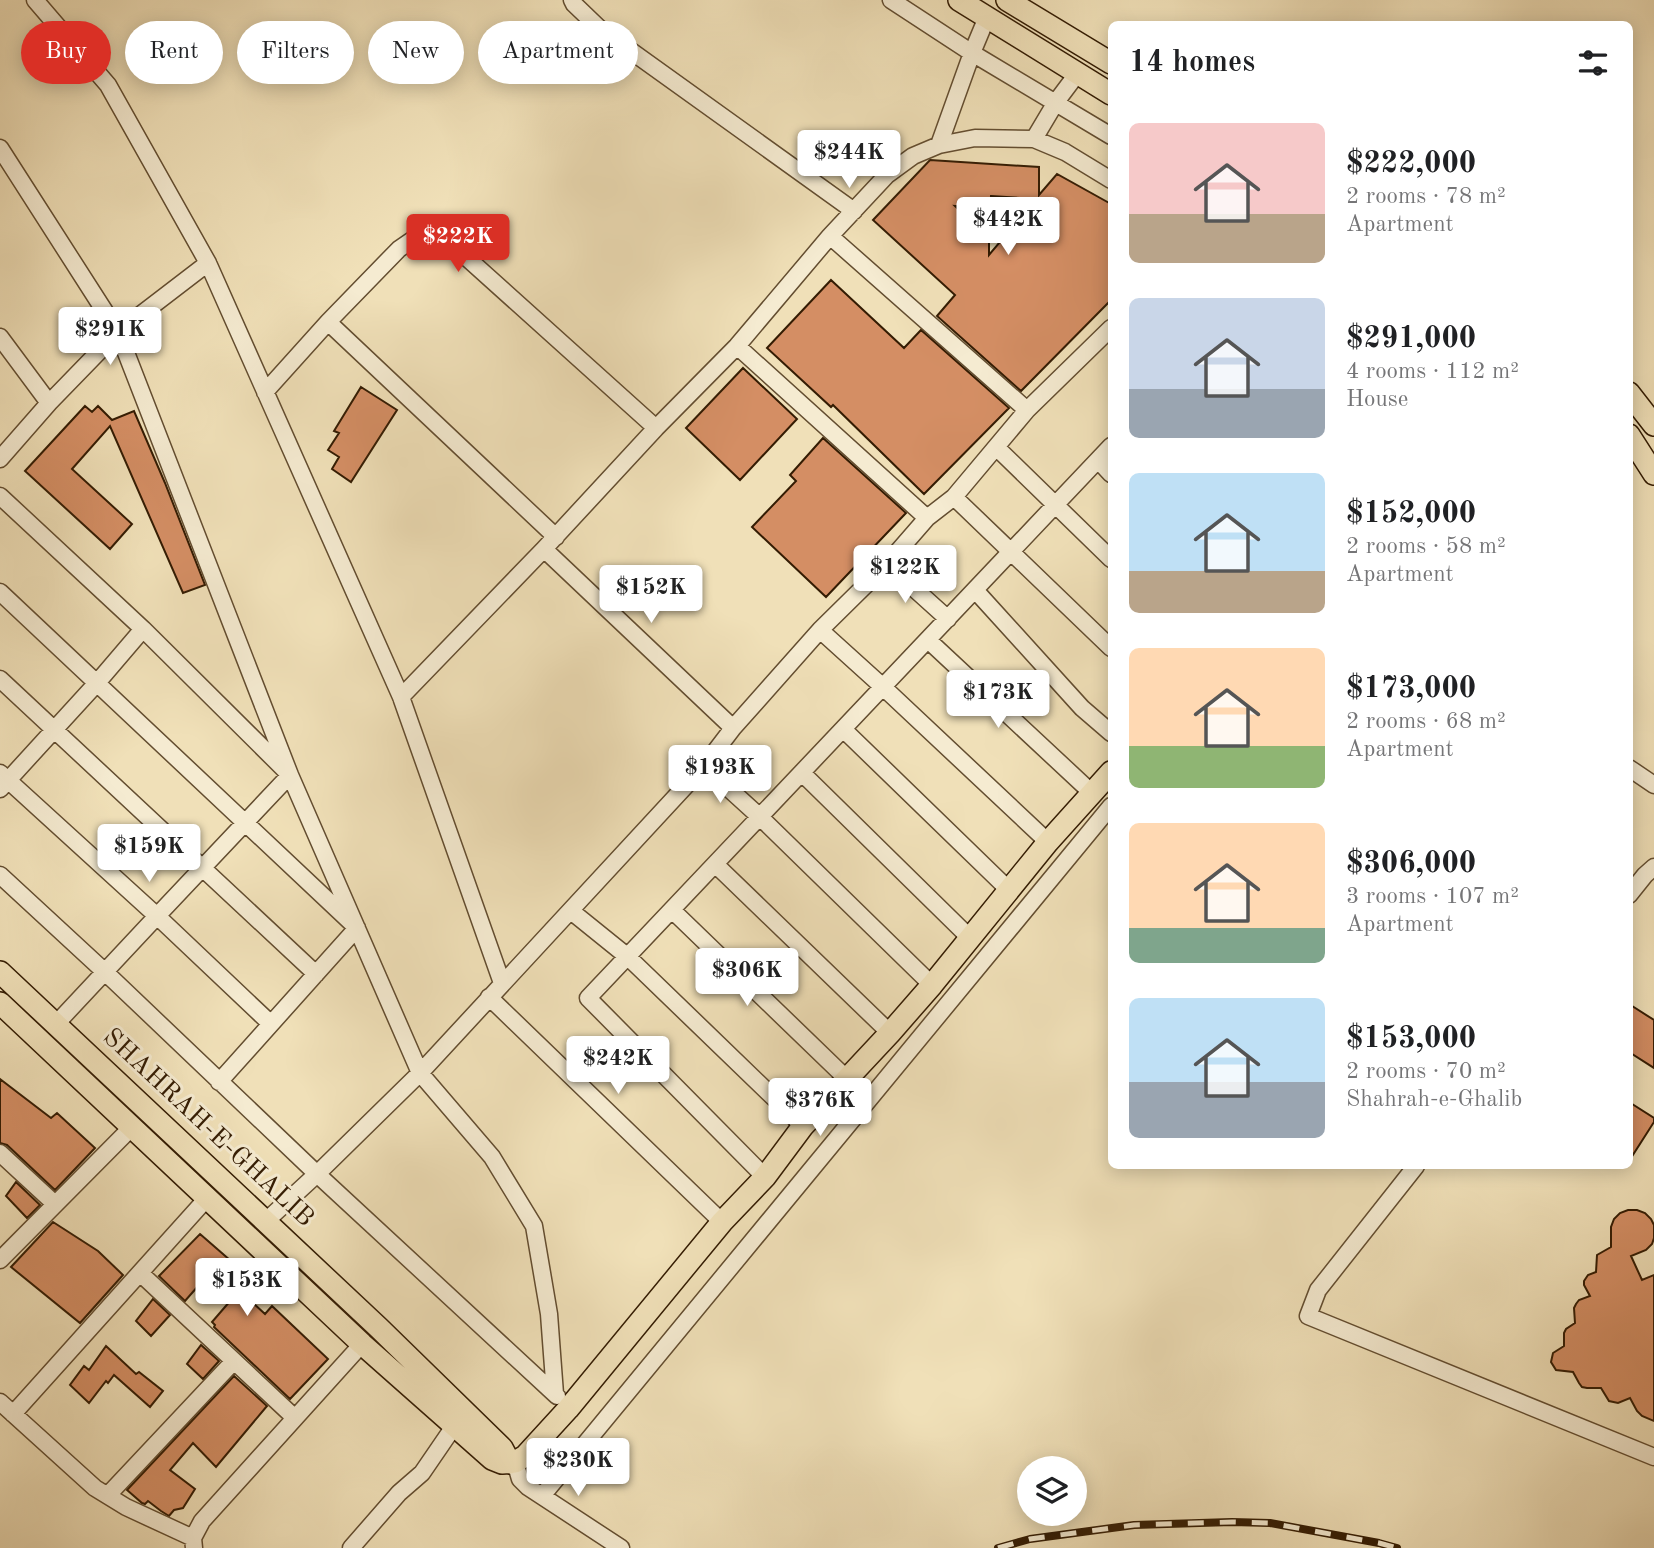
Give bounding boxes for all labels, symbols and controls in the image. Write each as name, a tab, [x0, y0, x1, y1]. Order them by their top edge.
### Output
chip: Buy	[21, 21, 111, 84]
chip: Rent	[125, 21, 223, 84]
chip: Filters	[237, 21, 354, 84]
chip: New	[368, 21, 464, 84]
chip: Apartment	[478, 21, 638, 84]
icon: filters	[1574, 44, 1612, 82]
text: 14 homes	[1129, 48, 1255, 78]
pin: $244K	[800, 130, 898, 190]
text: $244K	[813, 141, 885, 164]
text: $222,000	[1346, 149, 1476, 179]
icon: home	[1185, 151, 1269, 235]
text: 2 rooms · 78 m²	[1346, 185, 1506, 208]
pin: $442K	[959, 198, 1057, 257]
text: $442K	[972, 208, 1044, 231]
text: Apartment	[1346, 213, 1454, 236]
pin: $222K	[409, 215, 507, 274]
text: $222K	[422, 225, 494, 248]
pin: $291K	[61, 308, 159, 367]
text: $291K	[74, 318, 146, 341]
text: $291,000	[1346, 324, 1476, 354]
icon: home	[1185, 326, 1269, 410]
text: 4 rooms · 112 m²	[1346, 360, 1519, 383]
text: House	[1346, 388, 1408, 411]
text: $152,000	[1346, 499, 1476, 529]
icon: home	[1185, 501, 1269, 585]
text: 2 rooms · 58 m²	[1346, 535, 1506, 558]
pin: $122K	[856, 546, 954, 605]
text: $122K	[869, 556, 941, 579]
text: Apartment	[1346, 563, 1454, 586]
pin: $152K	[602, 566, 700, 625]
text: $152K	[615, 576, 687, 599]
pin: $173K	[949, 670, 1047, 730]
text: $173,000	[1346, 674, 1476, 704]
icon: home	[1185, 676, 1269, 760]
text: $173K	[962, 681, 1034, 704]
text: 2 rooms · 68 m²	[1346, 710, 1506, 733]
text: Apartment	[1346, 738, 1454, 761]
pin: $193K	[671, 746, 769, 805]
text: $193K	[684, 756, 756, 779]
pin: $159K	[100, 824, 198, 884]
text: $159K	[113, 835, 185, 858]
text: $306,000	[1346, 849, 1476, 879]
icon: home	[1185, 851, 1269, 935]
text: 3 rooms · 107 m²	[1346, 885, 1519, 908]
text: Apartment	[1346, 913, 1454, 936]
pin: $306K	[698, 948, 796, 1008]
text: $306K	[711, 959, 783, 982]
street label: SHAHRAH-E-GHALIB	[98, 1024, 318, 1232]
text: $153,000	[1346, 1024, 1476, 1054]
icon: home	[1185, 1026, 1269, 1110]
pin: $242K	[569, 1036, 667, 1096]
text: $242K	[582, 1047, 654, 1070]
text: 2 rooms · 70 m²	[1346, 1060, 1506, 1083]
pin: $376K	[771, 1078, 869, 1138]
text: Shahrah-e-Ghalib	[1346, 1088, 1522, 1111]
text: $376K	[784, 1089, 856, 1112]
pin: $153K	[198, 1258, 296, 1318]
text: $153K	[211, 1269, 283, 1292]
pin: $230K	[529, 1438, 627, 1498]
text: $230K	[542, 1449, 614, 1472]
map controls	[1017, 1456, 1087, 1526]
button: layers	[1017, 1456, 1087, 1526]

